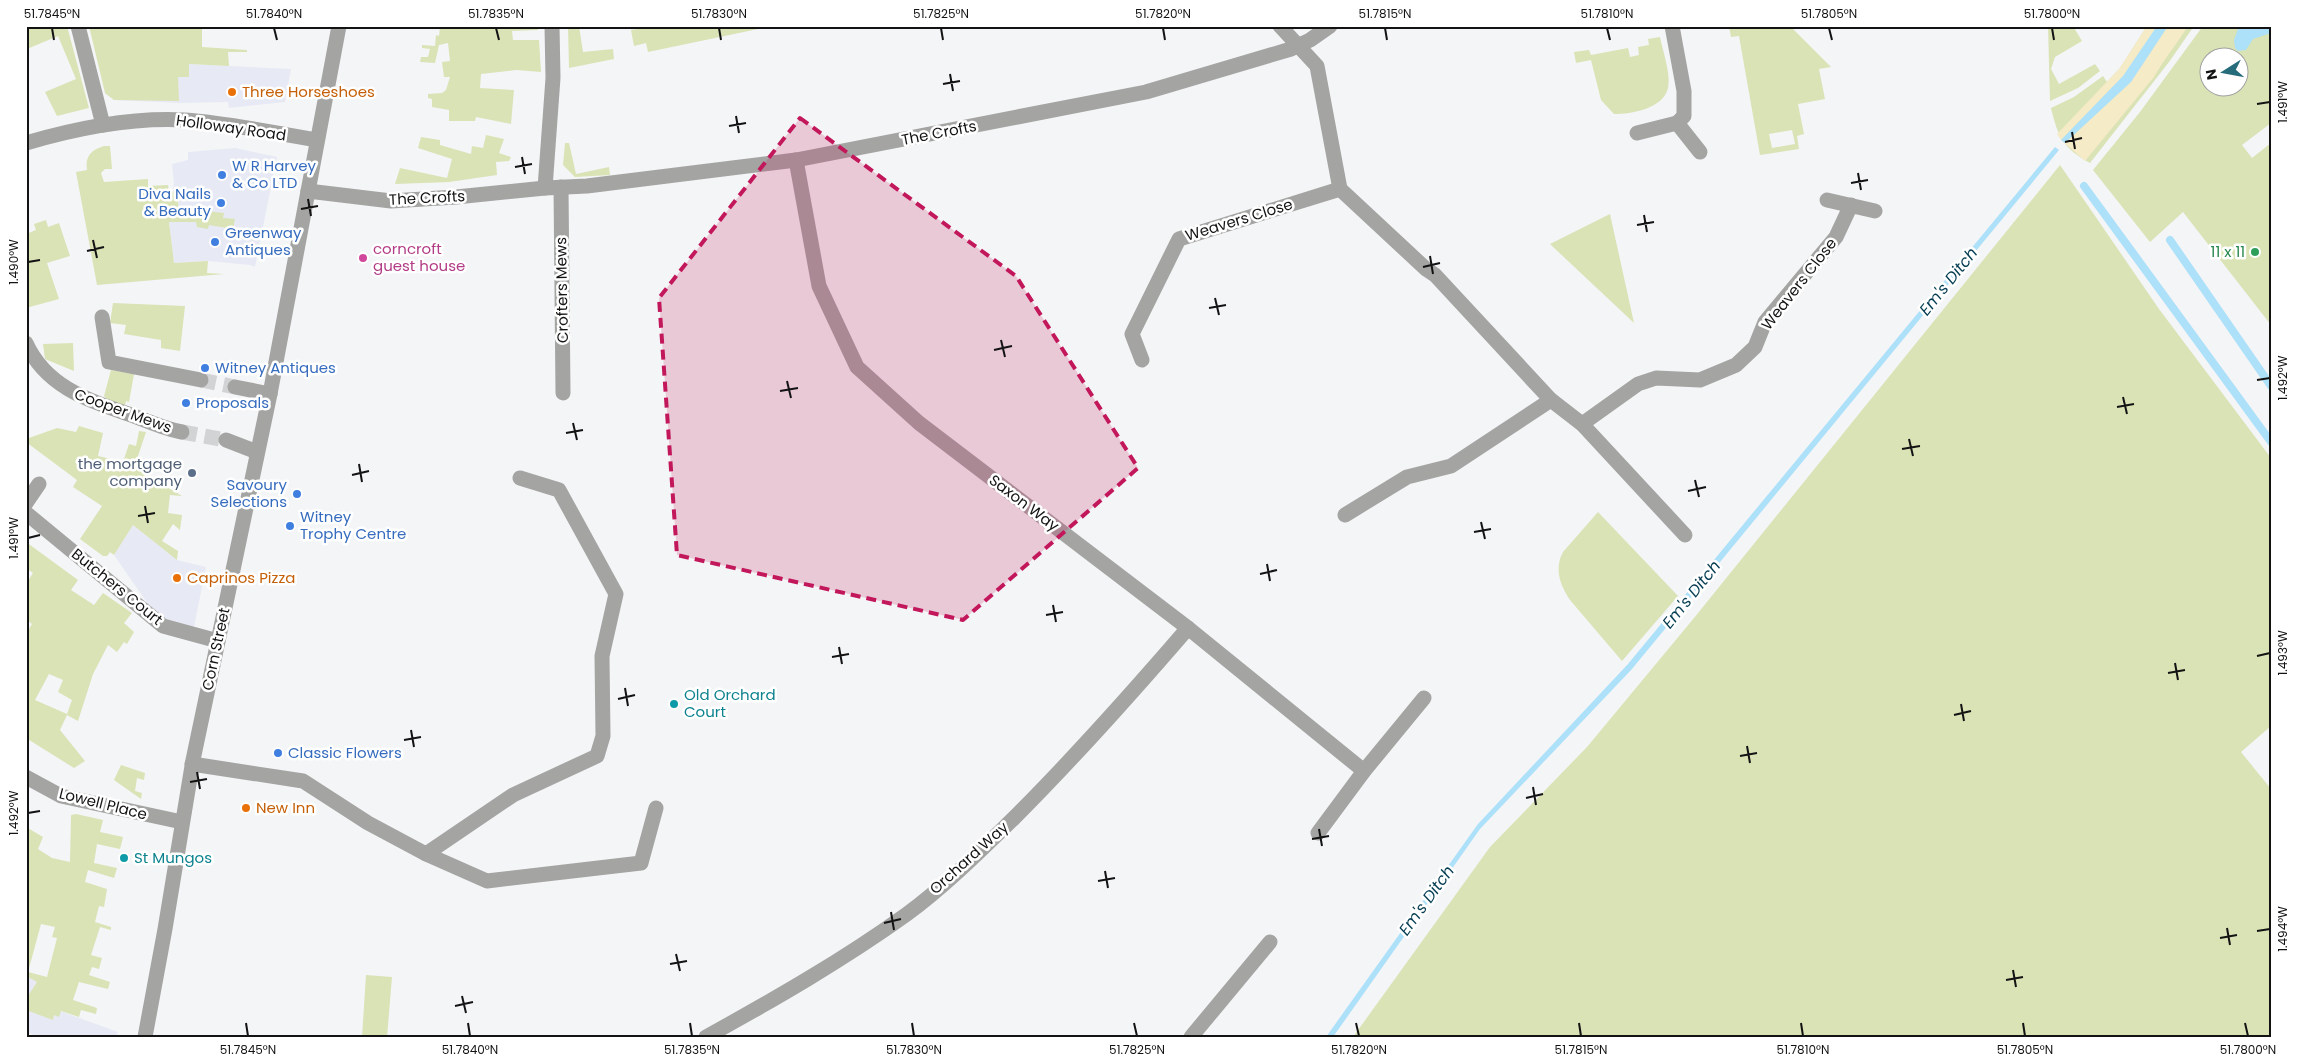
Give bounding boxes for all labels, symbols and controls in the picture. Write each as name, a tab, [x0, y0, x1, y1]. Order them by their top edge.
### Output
text: 51.7845°N	[24, 5, 80, 22]
text: 51.7840°N	[246, 5, 302, 22]
text: 51.7835°N	[468, 5, 524, 22]
text: 51.7830°N	[691, 5, 747, 22]
text: 51.7825°N	[913, 5, 969, 22]
text: 51.7820°N	[1135, 5, 1191, 22]
text: 51.7815°N	[1359, 5, 1411, 22]
text: 51.7810°N	[1581, 5, 1633, 22]
text: 51.7805°N	[1801, 5, 1857, 22]
text: 51.7800°N	[2024, 5, 2080, 22]
north arrow	[2200, 48, 2250, 98]
text: N	[2200, 67, 2222, 82]
place label: Three Horseshoes	[242, 81, 375, 102]
text: 1.491°W	[2274, 81, 2291, 123]
marker: Three Horseshoes	[226, 86, 238, 98]
street label: Holloway Road	[175, 109, 287, 146]
street label: The Crofts	[900, 115, 978, 150]
place label: W R Harvey & Co LTD	[232, 155, 317, 193]
marker: W R Harvey & Co LTD	[216, 169, 228, 181]
place label: Diva Nails & Beauty	[138, 183, 212, 221]
street label: The Crofts	[388, 185, 466, 210]
street label: Weavers Close	[1183, 193, 1295, 246]
marker: Diva Nails & Beauty	[215, 197, 227, 209]
place label: Greenway Antiques	[225, 222, 302, 260]
street label: Weavers Close	[1756, 233, 1841, 334]
marker: Greenway Antiques	[209, 236, 221, 248]
street label: Crofters Mews	[550, 237, 573, 343]
place label: corncroft guest house	[373, 238, 465, 276]
text: 1.490°W	[5, 239, 22, 285]
place label: 11 x 11	[2211, 241, 2245, 262]
water label: Em's Ditch	[1914, 242, 1983, 320]
marker: 11 x 11	[2249, 246, 2261, 258]
marker: corncroft guest house	[357, 252, 369, 264]
text: 1.492°W	[2274, 355, 2291, 401]
place label: Witney Antiques	[215, 357, 336, 378]
marker: Witney Antiques	[199, 362, 211, 374]
street label: Cooper Mews	[72, 383, 175, 438]
place label: Proposals	[196, 392, 269, 413]
marker: Proposals	[180, 397, 192, 409]
place label: the mortgage company	[78, 453, 183, 491]
marker: the mortgage company	[186, 467, 198, 479]
street label: Saxon Way	[985, 469, 1064, 536]
place label: Savoury Selections	[211, 474, 288, 512]
marker: Savoury Selections	[291, 488, 303, 500]
place label: Witney Trophy Centre	[300, 506, 406, 544]
text: 1.491°W	[5, 517, 22, 559]
marker: Witney Trophy Centre	[284, 520, 296, 532]
street label: Butchers Court	[67, 543, 167, 630]
water label: Em's Ditch	[1657, 555, 1726, 633]
place label: Caprinos Pizza	[187, 567, 295, 588]
marker: Caprinos Pizza	[171, 572, 183, 584]
street label: Corn Street	[196, 605, 235, 692]
text: 1.493°W	[2274, 630, 2291, 676]
place label: Old Orchard Court	[684, 684, 776, 722]
marker: Old Orchard Court	[668, 698, 680, 710]
place label: Classic Flowers	[288, 742, 402, 763]
marker: Classic Flowers	[272, 747, 284, 759]
street label: Lowell Place	[57, 782, 149, 825]
text: 1.492°W	[5, 790, 22, 836]
place label: New Inn	[256, 797, 315, 818]
marker: New Inn	[240, 802, 252, 814]
street label: Orchard Way	[925, 816, 1013, 899]
place label: St Mungos	[134, 847, 212, 868]
marker: St Mungos	[118, 852, 130, 864]
water label: Em's Ditch	[1393, 861, 1460, 940]
text: 1.494°W	[2274, 906, 2291, 952]
text: 51.7845°N	[220, 1041, 276, 1058]
text: 51.7840°N	[442, 1041, 498, 1058]
text: 51.7835°N	[664, 1041, 720, 1058]
text: 51.7830°N	[886, 1041, 942, 1058]
text: 51.7825°N	[1109, 1041, 1165, 1058]
text: 51.7820°N	[1331, 1041, 1387, 1058]
text: 51.7815°N	[1555, 1041, 1607, 1058]
text: 51.7810°N	[1777, 1041, 1829, 1058]
text: 51.7805°N	[1997, 1041, 2053, 1058]
text: 51.7800°N	[2220, 1041, 2276, 1058]

